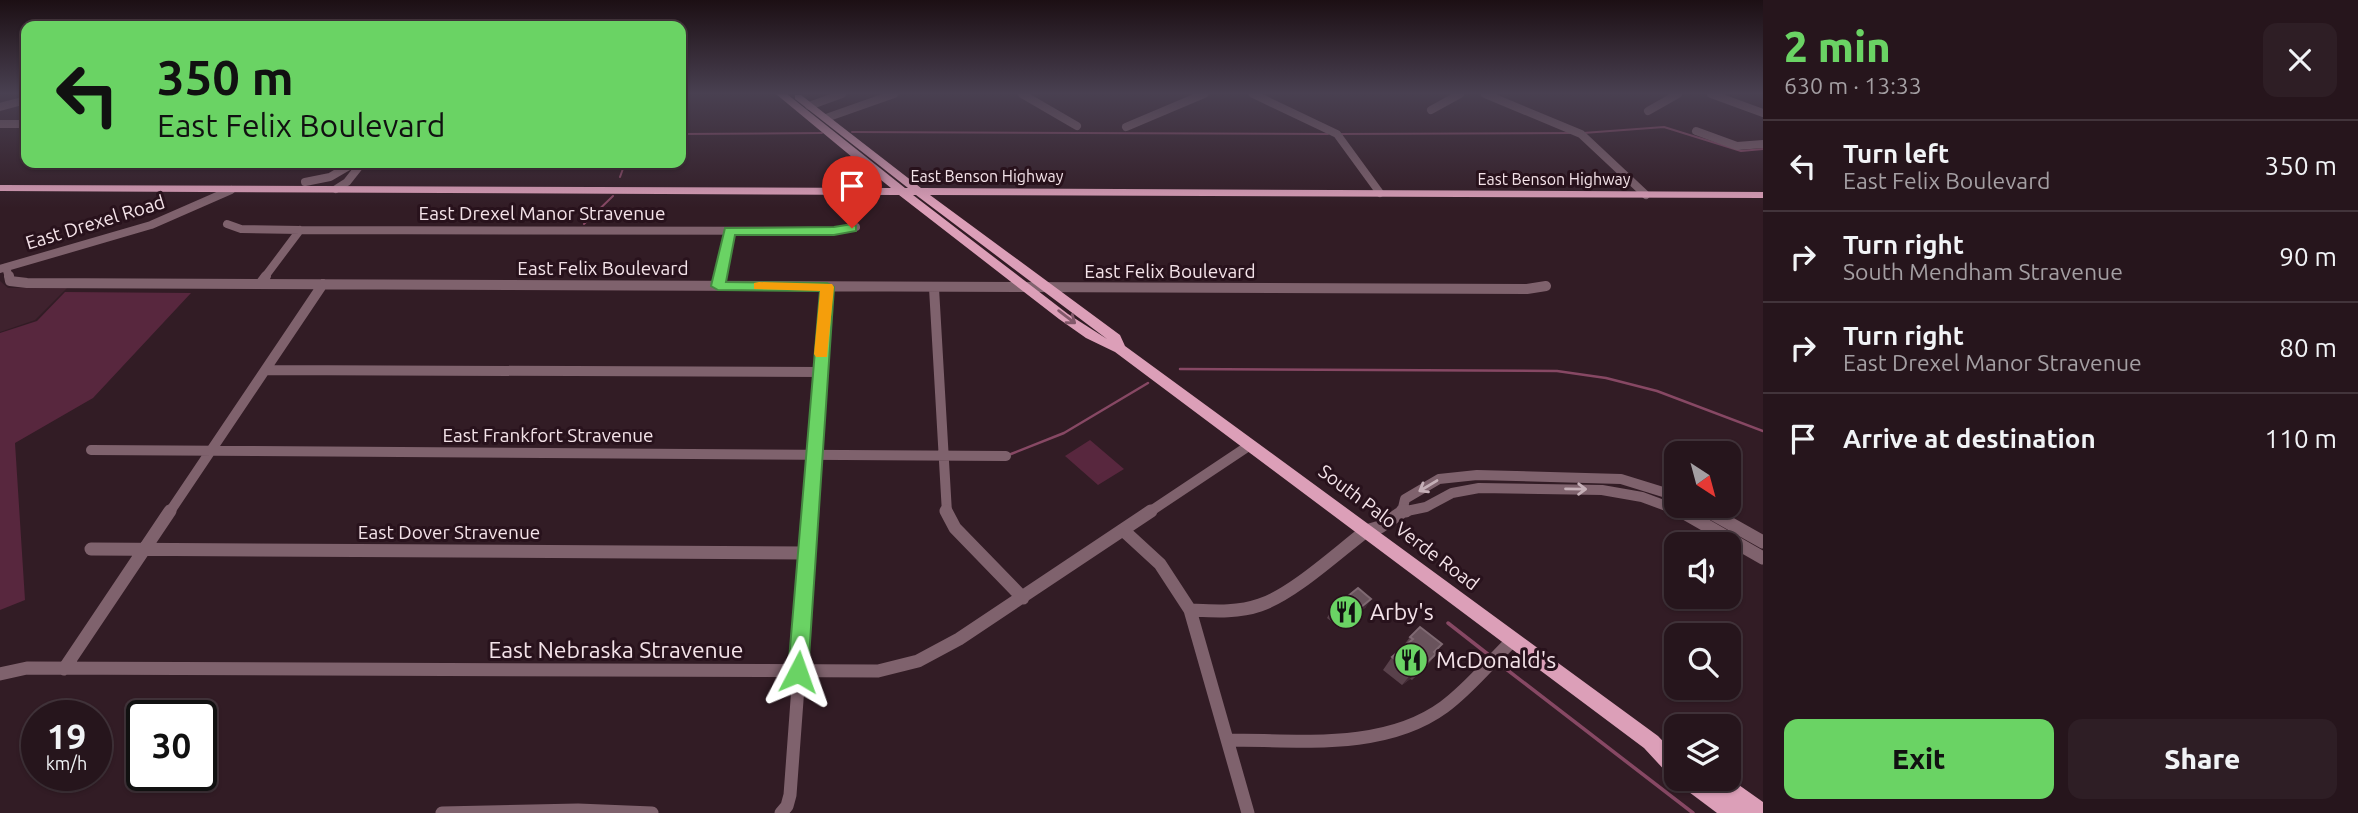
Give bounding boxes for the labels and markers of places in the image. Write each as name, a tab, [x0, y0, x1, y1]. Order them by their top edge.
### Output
pin	[822, 156, 882, 228]
restaurant icon: Arby's	[1327, 593, 1365, 631]
place label: Arby's	[1370, 599, 1434, 624]
restaurant icon: McDonald's	[1392, 641, 1430, 679]
place label: McDonald's	[1436, 647, 1556, 672]

